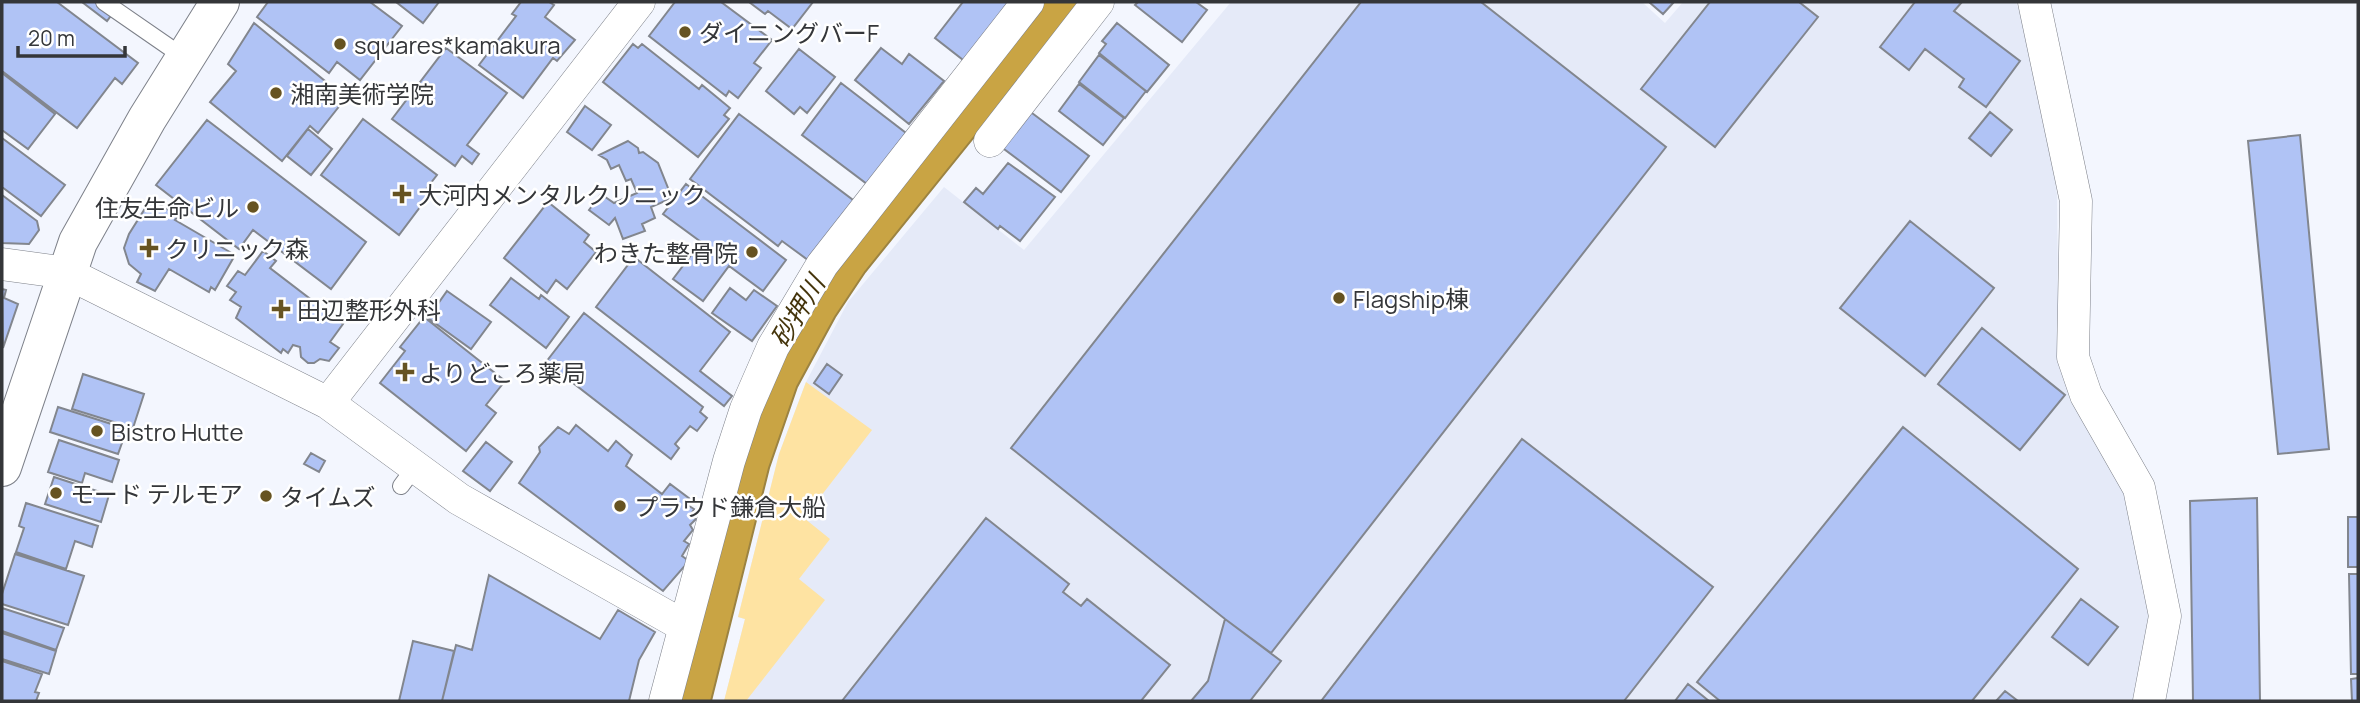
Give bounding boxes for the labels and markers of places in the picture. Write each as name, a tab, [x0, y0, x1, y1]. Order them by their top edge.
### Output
place label: ダイニングバーF	[699, 16, 879, 49]
marker: ダイニングバーF	[677, 24, 693, 40]
place label: squares*kamakura	[354, 28, 561, 61]
marker: squares*kamakura	[332, 36, 348, 52]
place label: 湘南美術学院	[290, 77, 434, 110]
marker: 湘南美術学院	[268, 85, 284, 101]
place label: 大河内メンタルクリニック	[418, 178, 706, 211]
marker: 大河内メンタルクリニック	[392, 184, 412, 204]
place label: 住友生命ビル	[95, 191, 239, 224]
marker: 住友生命ビル	[245, 199, 261, 215]
place label: クリニック森	[165, 232, 309, 265]
place label: わきた整骨院	[594, 236, 738, 269]
marker: クリニック森	[139, 238, 159, 258]
marker: わきた整骨院	[744, 244, 760, 260]
place label: Flagship棟	[1353, 282, 1469, 315]
marker: Flagship棟	[1331, 290, 1347, 306]
place label: 田辺整形外科	[297, 293, 441, 326]
marker: 田辺整形外科	[271, 299, 291, 319]
place label: よりどころ薬局	[419, 356, 586, 389]
marker: よりどころ薬局	[397, 364, 413, 380]
place label: Bistro Hutte	[111, 415, 243, 448]
marker: Bistro Hutte	[89, 423, 105, 439]
place label: モード テルモア	[70, 477, 243, 510]
place label: タイムズ	[280, 480, 376, 513]
marker: モード テルモア	[48, 485, 64, 501]
marker: タイムズ	[258, 488, 274, 504]
place label: プラウド鎌倉大船	[634, 490, 826, 523]
marker: プラウド鎌倉大船	[612, 498, 628, 514]

